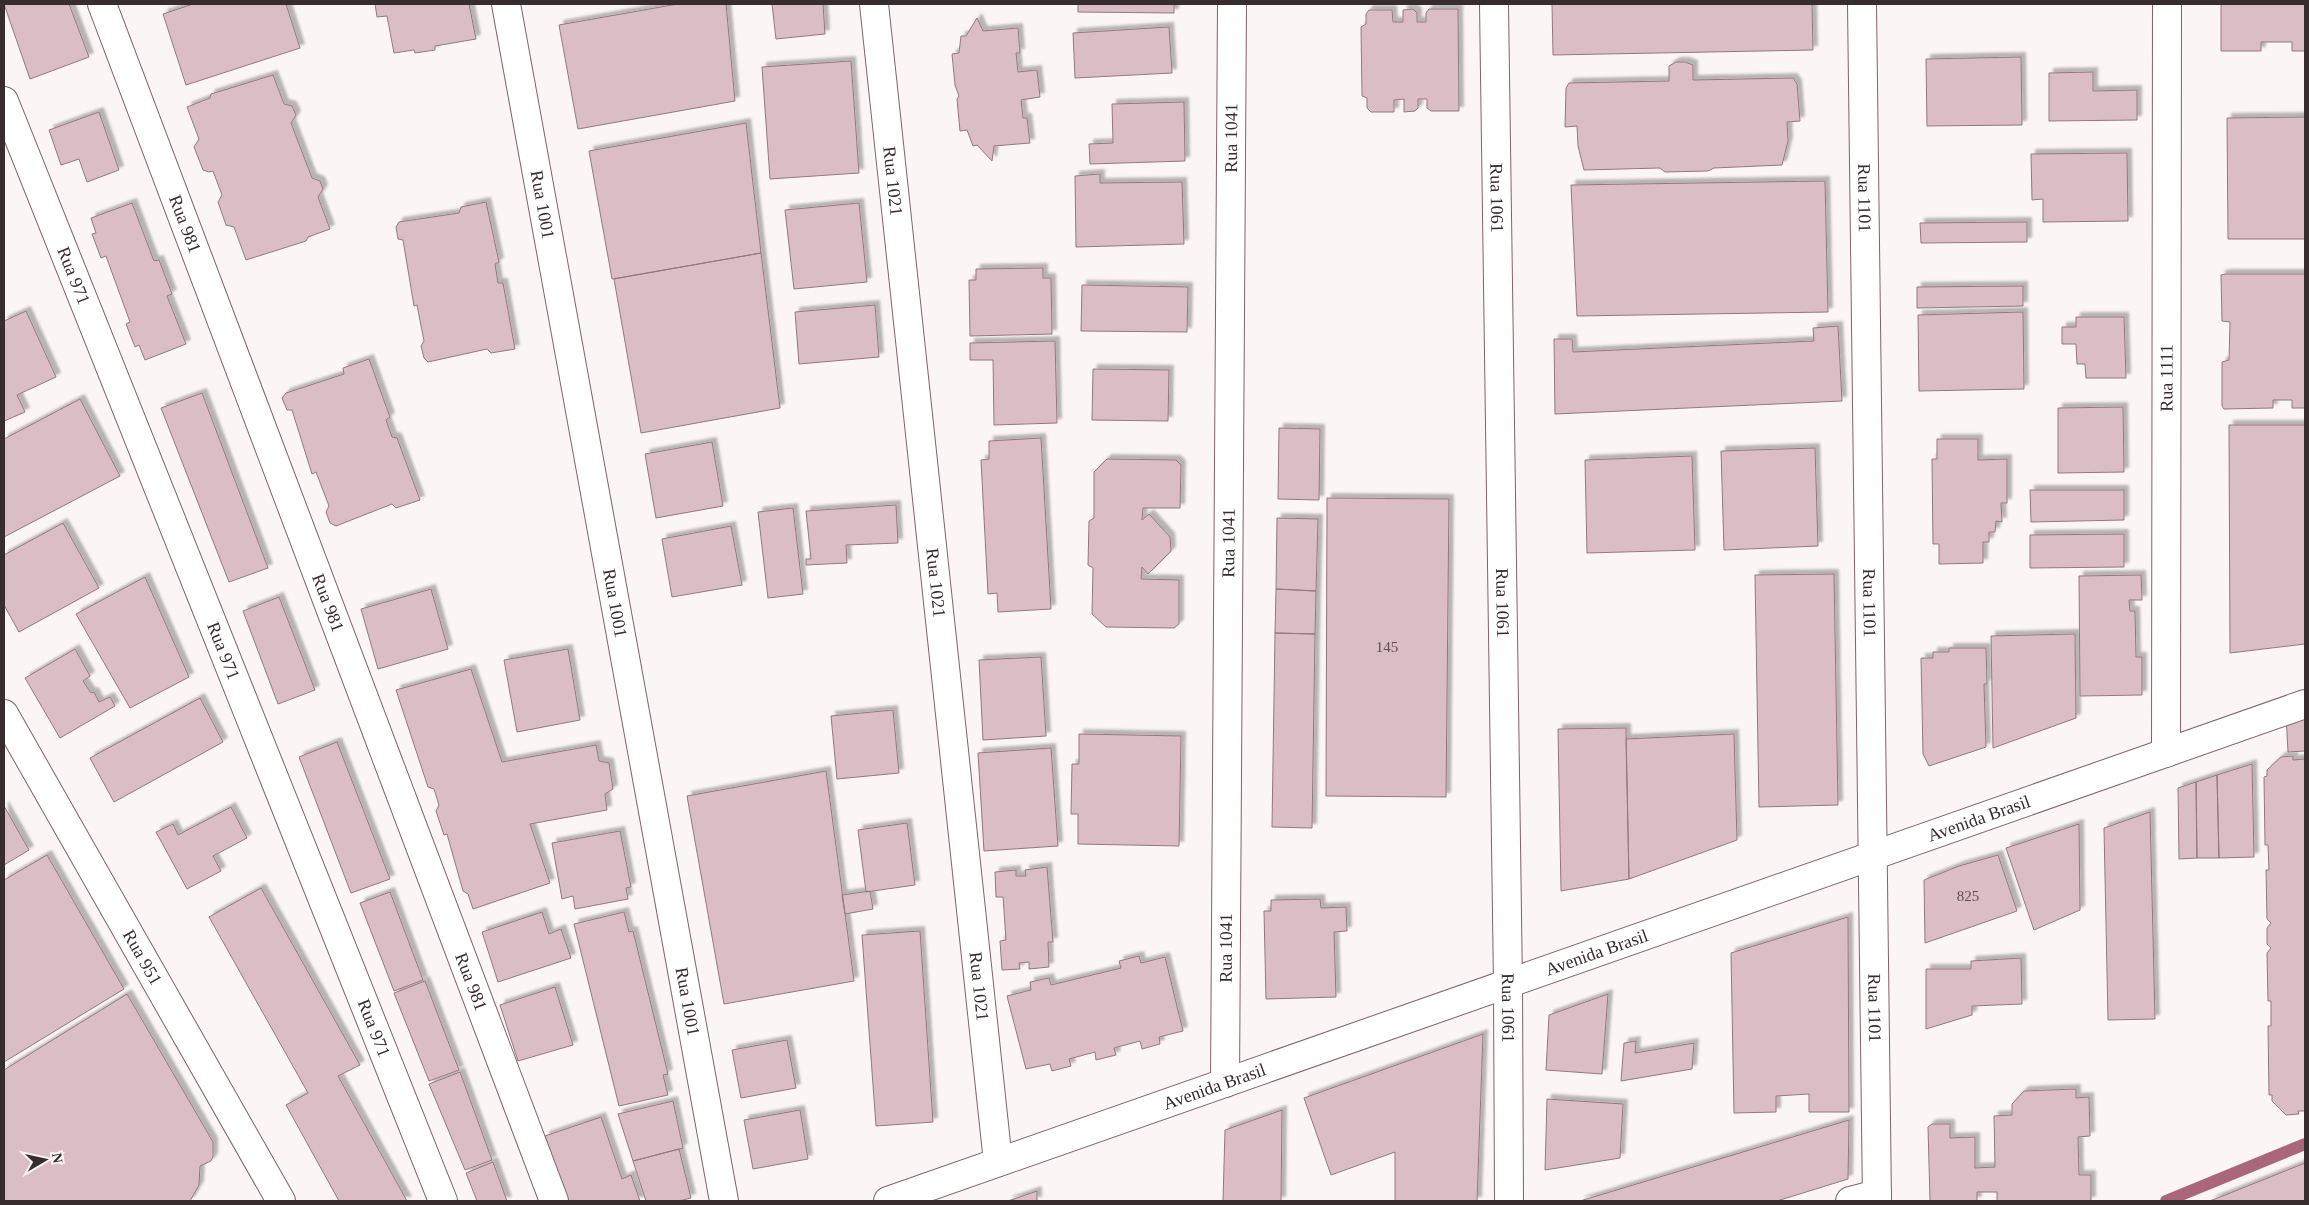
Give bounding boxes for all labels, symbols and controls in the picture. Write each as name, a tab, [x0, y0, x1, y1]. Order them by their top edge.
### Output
street label: Rua 1041	[1221, 103, 1241, 173]
street label: Rua 1021	[879, 145, 907, 217]
street label: Rua 1061	[1486, 163, 1507, 233]
street label: Rua 1101	[1854, 163, 1875, 233]
street label: Rua 1001	[526, 169, 559, 241]
street label: Rua 981	[165, 192, 205, 256]
street label: Rua 971	[53, 244, 94, 307]
street label: Rua 1111	[2156, 344, 2177, 412]
street label: Rua 1041	[1218, 508, 1239, 578]
street label: Rua 1021	[922, 547, 950, 618]
street label: Rua 1001	[599, 567, 631, 639]
street label: Rua 1061	[1492, 568, 1513, 638]
street label: Rua 1101	[1859, 568, 1880, 638]
street label: Rua 981	[308, 571, 348, 635]
street label: Rua 971	[203, 619, 244, 683]
house number: 145	[1376, 639, 1398, 655]
street label: Avenida Brasil	[1925, 791, 2033, 846]
house number: 825	[1957, 888, 1979, 904]
street label: Rua 1041	[1216, 913, 1236, 983]
street label: Avenida Brasil	[1543, 925, 1651, 980]
street label: Rua 951	[119, 926, 166, 989]
street label: Rua 981	[451, 950, 491, 1013]
street label: Rua 1021	[966, 951, 993, 1022]
street label: Rua 1001	[672, 966, 704, 1038]
street label: Rua 1061	[1498, 973, 1518, 1043]
street label: Rua 1101	[1864, 973, 1885, 1042]
street label: Rua 971	[353, 996, 394, 1060]
street label: Avenida Brasil	[1161, 1059, 1268, 1114]
north arrow	[20, 1135, 70, 1185]
text: N	[49, 1152, 66, 1164]

